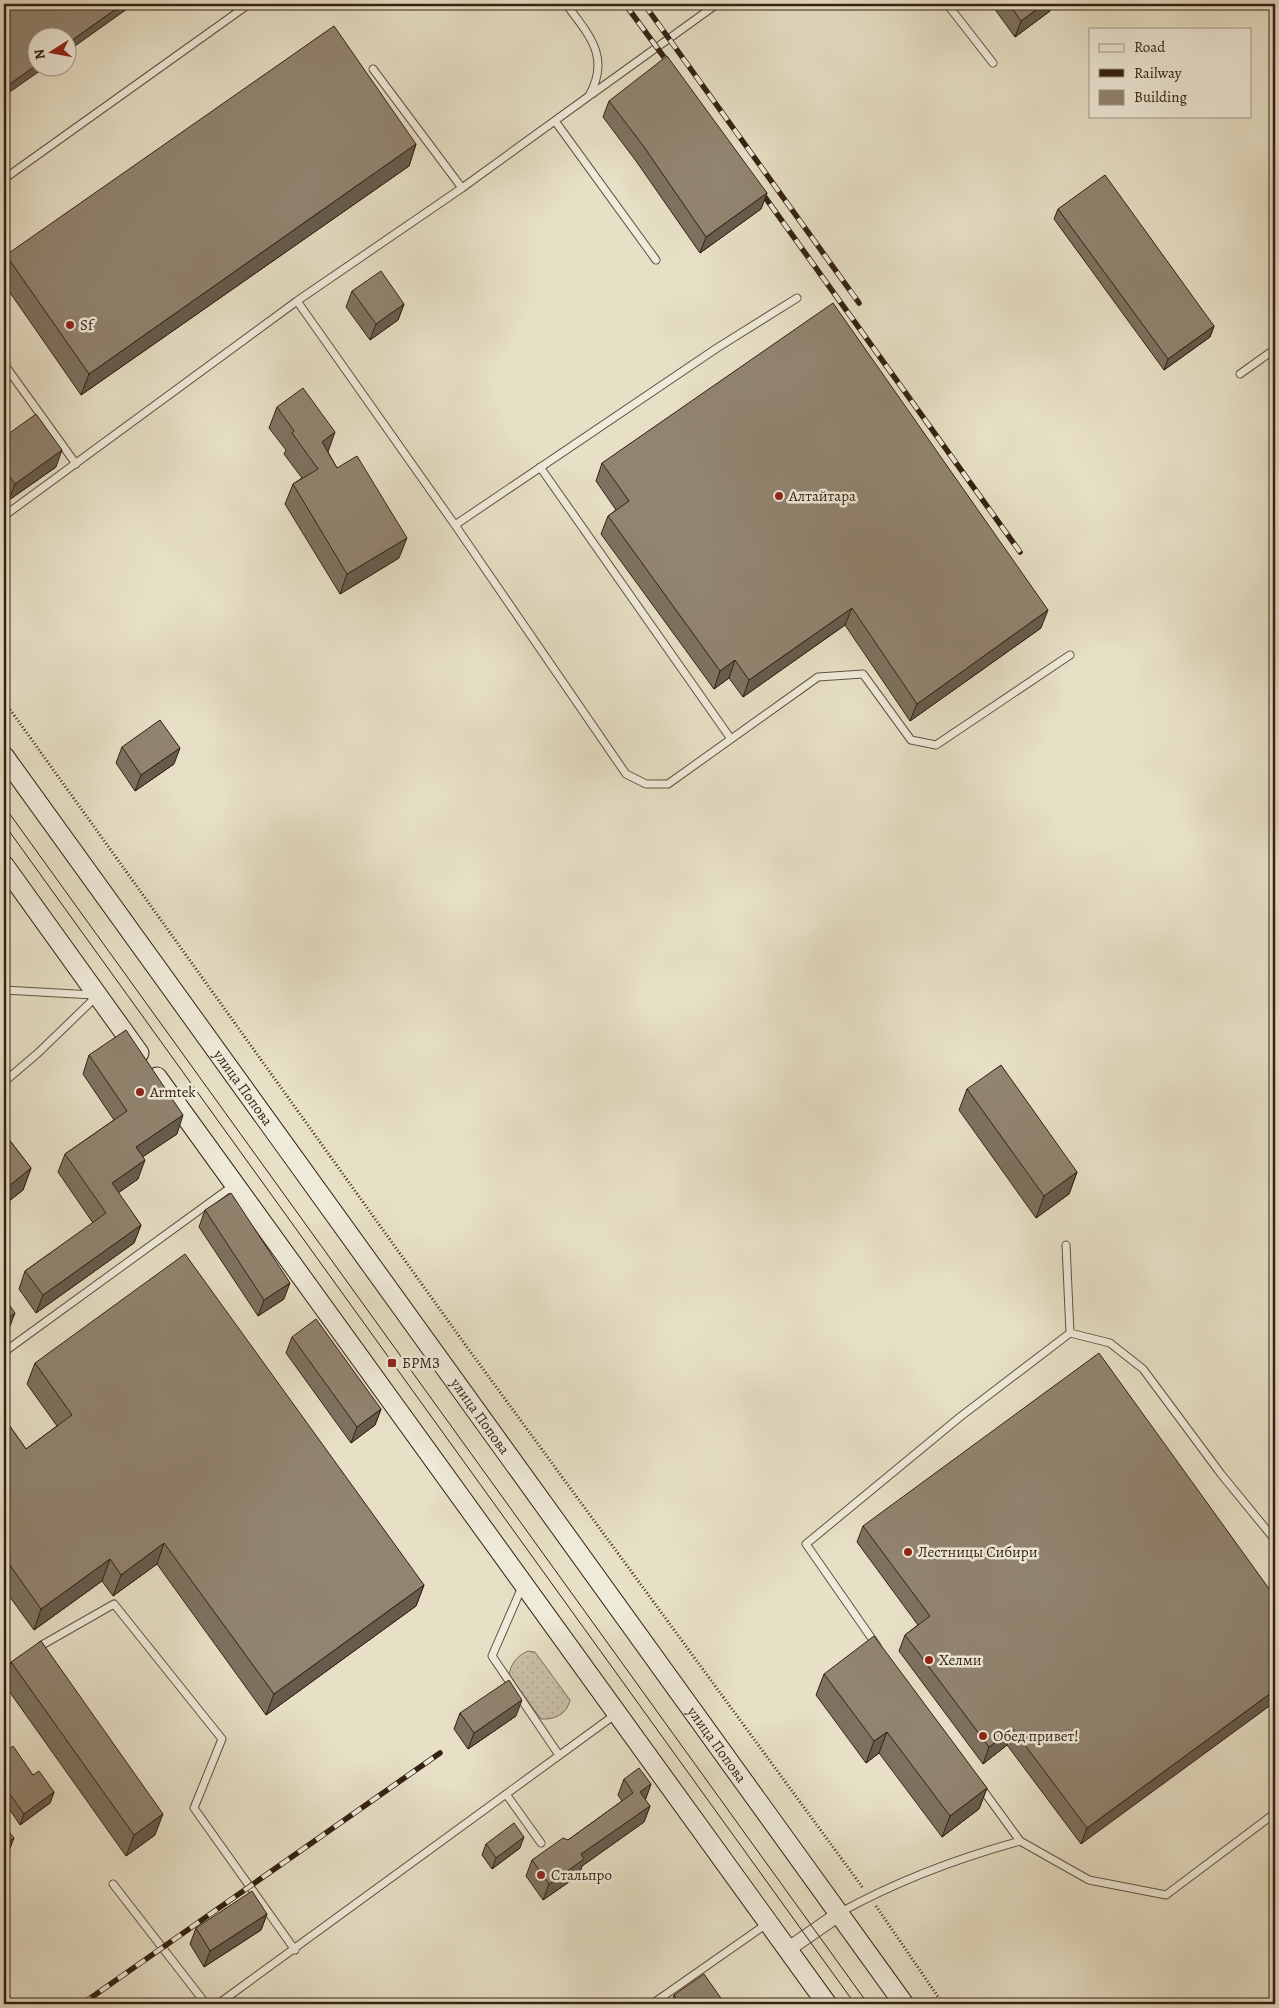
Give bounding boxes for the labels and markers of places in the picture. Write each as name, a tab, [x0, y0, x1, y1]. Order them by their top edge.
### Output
place label: Sf	[80, 315, 95, 335]
marker: Sf	[64, 319, 76, 331]
place label: Алтайтара	[788, 486, 856, 506]
marker: Алтайтара	[773, 490, 785, 502]
place label: Armtek	[149, 1082, 196, 1102]
marker: Armtek	[134, 1086, 146, 1098]
place label: БРМЗ	[402, 1353, 440, 1373]
marker: БРМЗ	[386, 1357, 398, 1369]
place label: Лестницы Сибири	[918, 1542, 1038, 1562]
marker: Лестницы Сибири	[902, 1546, 914, 1558]
place label: Хелми	[939, 1650, 982, 1670]
marker: Хелми	[923, 1654, 935, 1666]
place label: Обед привет!	[993, 1726, 1079, 1746]
marker: Обед привет!	[977, 1730, 989, 1742]
place label: Стальпро	[551, 1865, 612, 1885]
marker: Стальпро	[535, 1869, 547, 1881]

